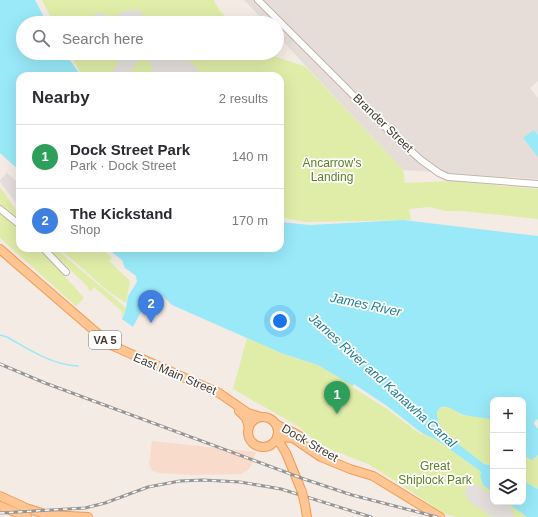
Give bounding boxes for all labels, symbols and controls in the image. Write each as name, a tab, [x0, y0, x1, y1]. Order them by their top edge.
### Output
search box	[16, 16, 284, 60]
icon: search	[30, 27, 52, 49]
text: Search here	[62, 30, 144, 47]
text: Nearby	[32, 88, 90, 107]
text: 2 results	[219, 91, 268, 106]
street label: Brander Street	[350, 91, 416, 156]
text: Dock Street Park	[70, 141, 190, 158]
text: 1	[41, 149, 49, 164]
text: 140 m	[232, 149, 268, 164]
park label: Ancarrow's Landing	[303, 156, 361, 184]
text: Park · Dock Street	[70, 158, 176, 173]
text: The Kickstand	[70, 205, 173, 222]
text: 2	[41, 213, 49, 228]
text: 170 m	[232, 213, 268, 228]
text: Shop	[70, 222, 100, 237]
water label: James River	[328, 289, 403, 319]
pin: 2	[138, 290, 164, 323]
water label: James River and Kanawha Canal	[305, 310, 460, 451]
your location	[270, 311, 290, 331]
road number: VA 5	[89, 331, 121, 349]
street label: East Main Street	[131, 350, 219, 398]
pin: 1	[324, 381, 350, 414]
map controls	[490, 397, 526, 505]
button: +	[490, 397, 526, 433]
street label: Dock Street	[279, 421, 341, 465]
button: −	[490, 433, 526, 469]
park label: Great Shiplock Park	[398, 459, 473, 487]
button: layers	[490, 469, 526, 505]

